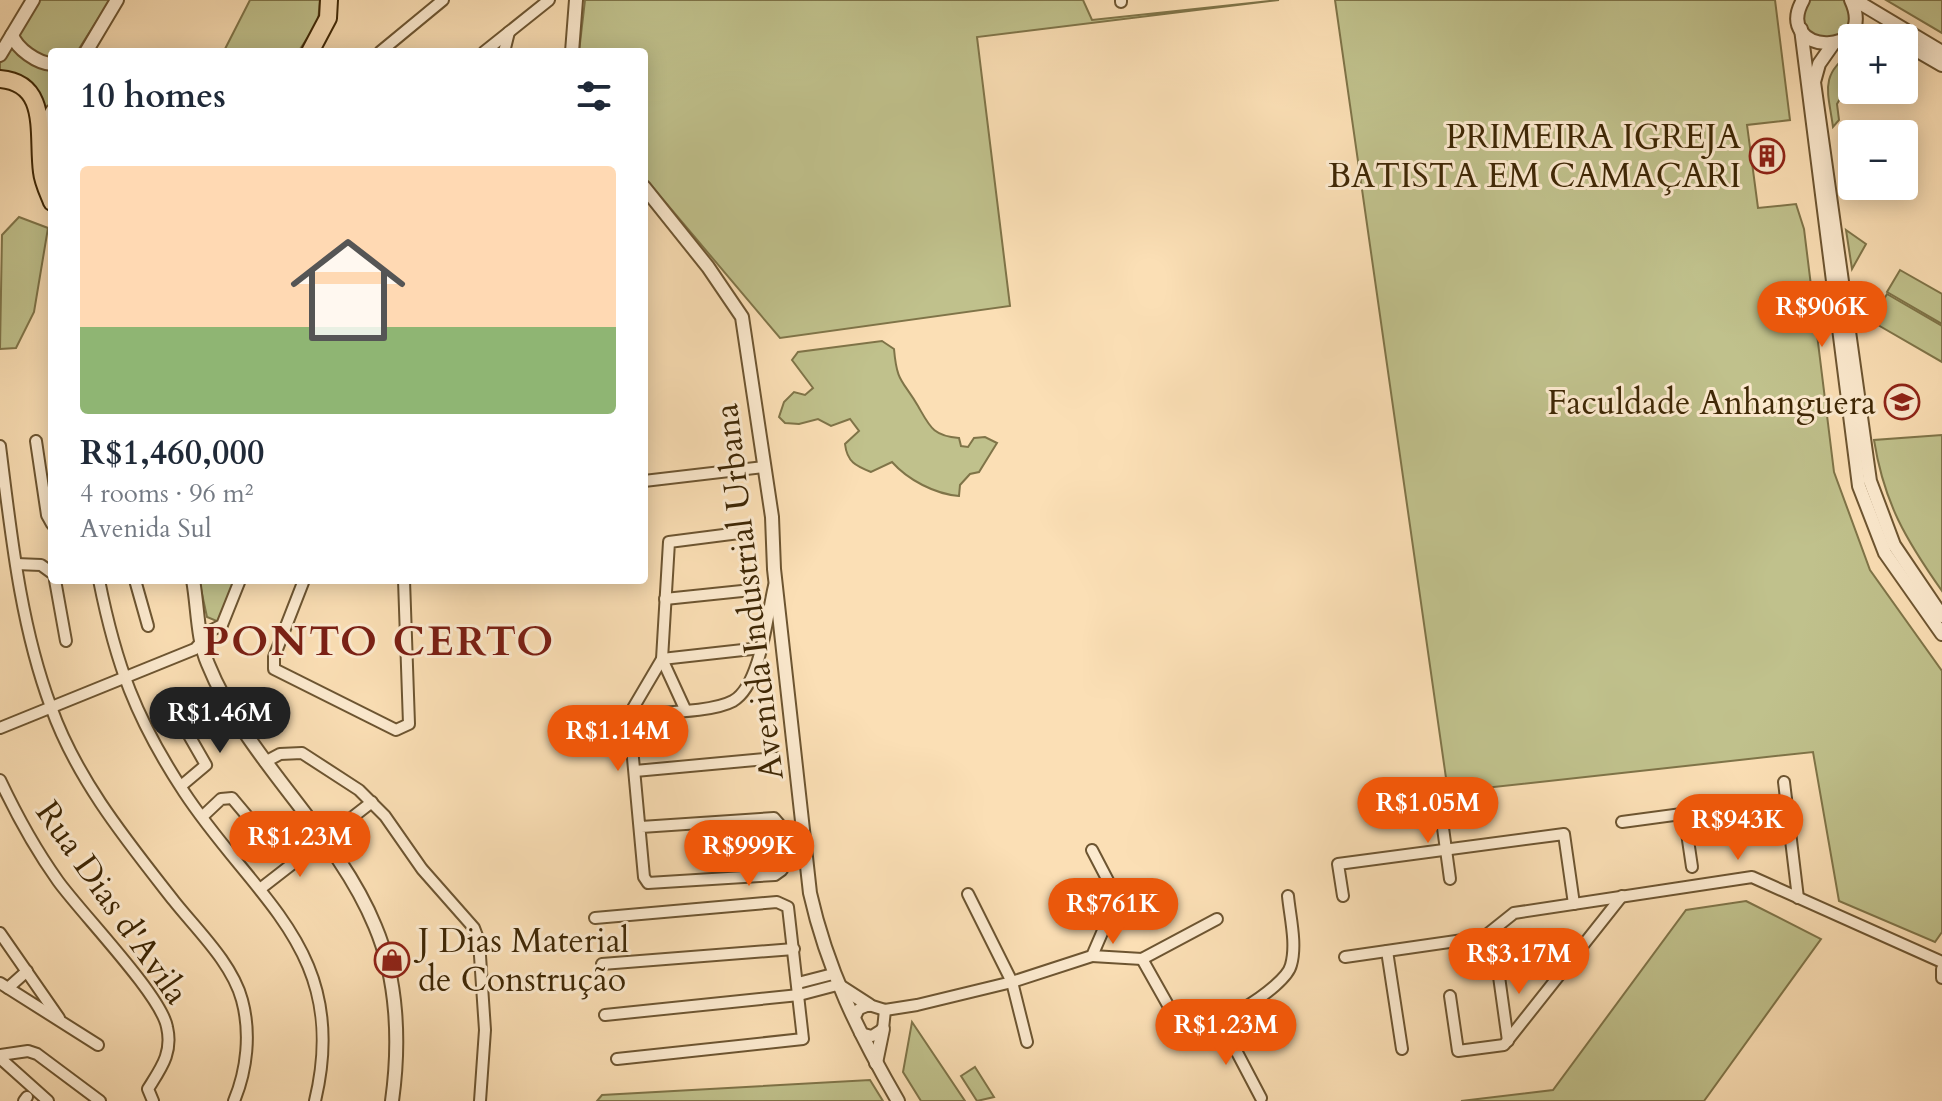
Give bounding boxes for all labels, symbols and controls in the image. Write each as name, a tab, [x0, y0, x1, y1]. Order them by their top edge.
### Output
map controls	[1838, 24, 1918, 200]
button: +	[1838, 24, 1918, 104]
text: 10 homes	[80, 73, 226, 119]
icon: filters	[572, 74, 616, 118]
place label: PRIMEIRA IGREJA BATISTA EM CAMAÇARI	[1328, 114, 1742, 199]
button: −	[1838, 120, 1918, 200]
building icon: PRIMEIRA IGREJA BATISTA EM CAMAÇARI	[1748, 137, 1786, 175]
icon: home	[276, 218, 420, 362]
pin: R$906K	[1757, 281, 1887, 349]
text: R$906K	[1775, 289, 1869, 324]
place label: Faculdade Anhanguera	[1547, 380, 1876, 426]
school or university icon: Faculdade Anhanguera	[1883, 383, 1921, 421]
street label: Avenida Industrial Urbana	[703, 401, 795, 783]
text: R$1,460,000	[80, 430, 264, 476]
text: 4 rooms · 96 m²	[80, 476, 253, 511]
text: Avenida Sul	[80, 511, 212, 546]
district label: PONTO CERTO	[202, 613, 556, 670]
pin: R$1.46M	[146, 687, 294, 755]
text: R$1.46M	[167, 695, 273, 730]
pin: R$1.14M	[544, 705, 692, 773]
text: R$1.14M	[565, 713, 671, 748]
pin: R$1.05M	[1354, 777, 1502, 845]
text: R$1.05M	[1375, 785, 1481, 820]
street label: Rua Dias d'Avila	[25, 792, 200, 1014]
pin: R$943K	[1673, 794, 1803, 862]
text: R$943K	[1691, 802, 1785, 837]
pin: R$1.23M	[226, 811, 374, 879]
text: R$1.23M	[247, 819, 353, 854]
pin: R$999K	[684, 820, 814, 888]
text: R$999K	[702, 828, 796, 863]
pin: R$761K	[1048, 878, 1178, 946]
text: R$761K	[1066, 886, 1160, 921]
place label: J Dias Material de Construção	[413, 918, 630, 1003]
pin: R$3.17M	[1445, 928, 1593, 996]
text: R$3.17M	[1466, 936, 1572, 971]
shop icon: J Dias Material de Construção	[373, 941, 411, 979]
pin: R$1.23M	[1152, 999, 1300, 1067]
text: R$1.23M	[1173, 1007, 1279, 1042]

